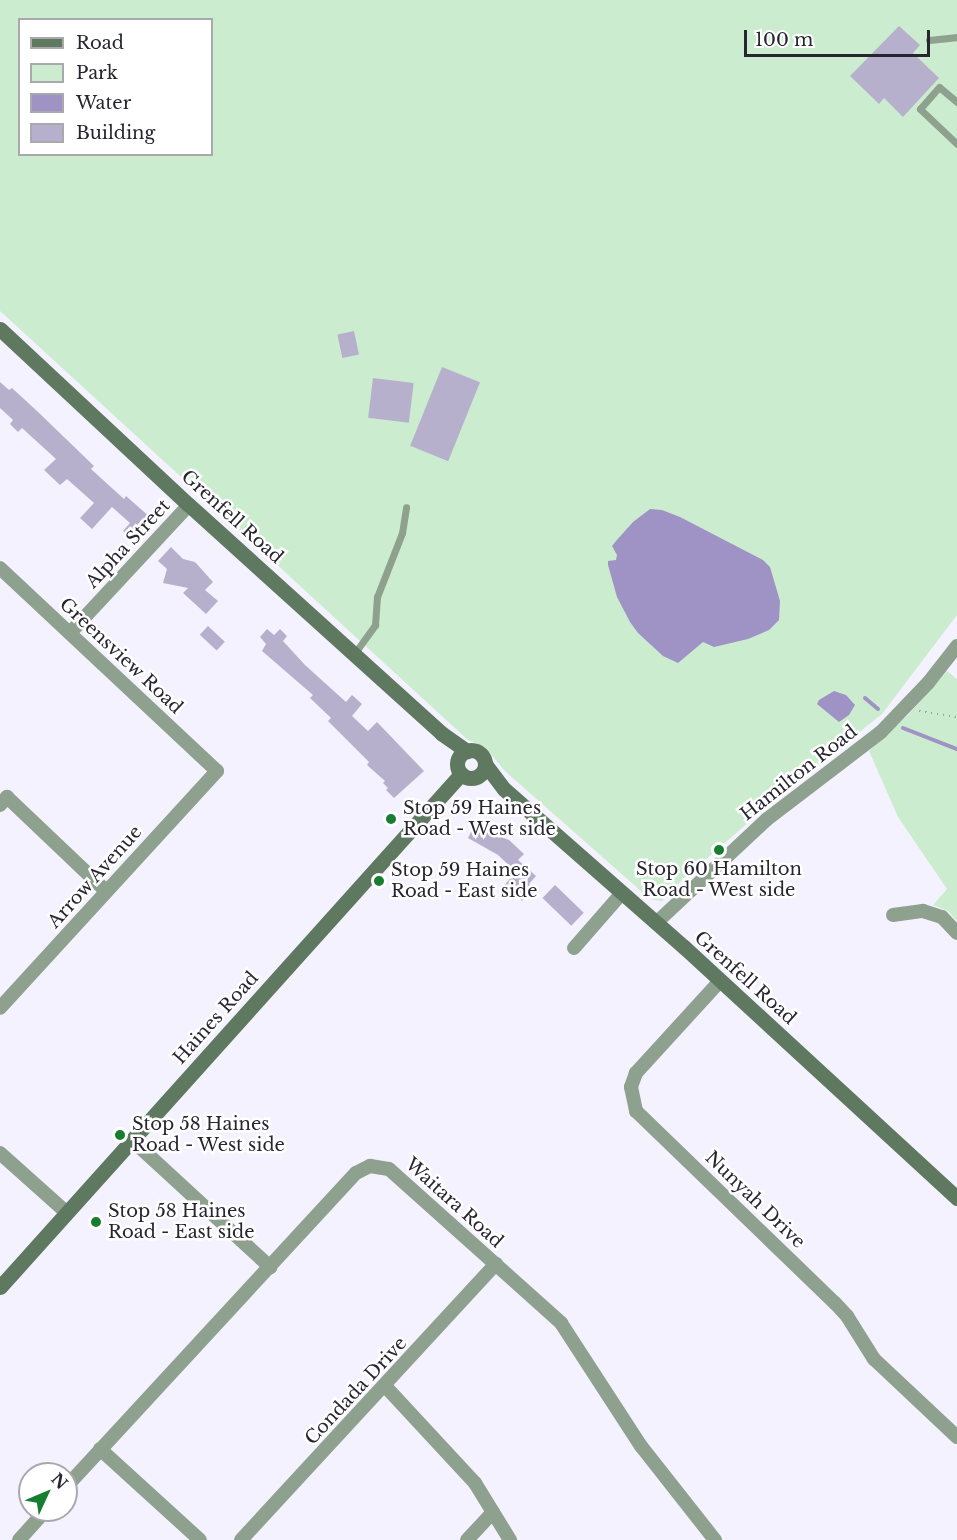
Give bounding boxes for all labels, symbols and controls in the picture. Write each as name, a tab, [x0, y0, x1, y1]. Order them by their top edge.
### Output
legend	[18, 18, 213, 156]
scale bar	[747, 18, 933, 56]
text: 100 m	[755, 29, 813, 51]
text: Road	[76, 32, 124, 54]
text: Park	[76, 62, 118, 84]
text: Water	[76, 92, 131, 114]
text: Building	[76, 122, 155, 144]
street label: Grenfell Road	[177, 466, 287, 568]
street label: Alpha Street	[81, 495, 175, 593]
street label: Greensview Road	[55, 593, 187, 719]
street label: Hamilton Road	[736, 721, 862, 825]
place label: Stop 59 Haines Road - West side	[403, 798, 557, 840]
marker: Stop 59 Haines Road - West side	[384, 812, 398, 826]
street label: Arrow Avenue	[43, 821, 147, 933]
marker: Stop 60 Hamilton Road - West side	[712, 843, 726, 857]
place label: Stop 60 Hamilton Road - West side	[636, 859, 802, 902]
place label: Stop 59 Haines Road - East side	[391, 860, 538, 902]
marker: Stop 59 Haines Road - East side	[372, 874, 386, 888]
street label: Grenfell Road	[690, 927, 800, 1029]
street label: Haines Road	[169, 967, 263, 1069]
place label: Stop 58 Haines Road - West side	[132, 1114, 286, 1156]
marker: Stop 58 Haines Road - West side	[113, 1128, 127, 1142]
street label: Nunyah Drive	[701, 1147, 809, 1253]
street label: Waitara Road	[401, 1153, 507, 1253]
place label: Stop 58 Haines Road - East side	[108, 1201, 255, 1244]
marker: Stop 58 Haines Road - East side	[89, 1215, 103, 1229]
street label: Condada Drive	[301, 1333, 411, 1449]
north arrow	[18, 1462, 78, 1522]
text: N	[47, 1469, 72, 1493]

